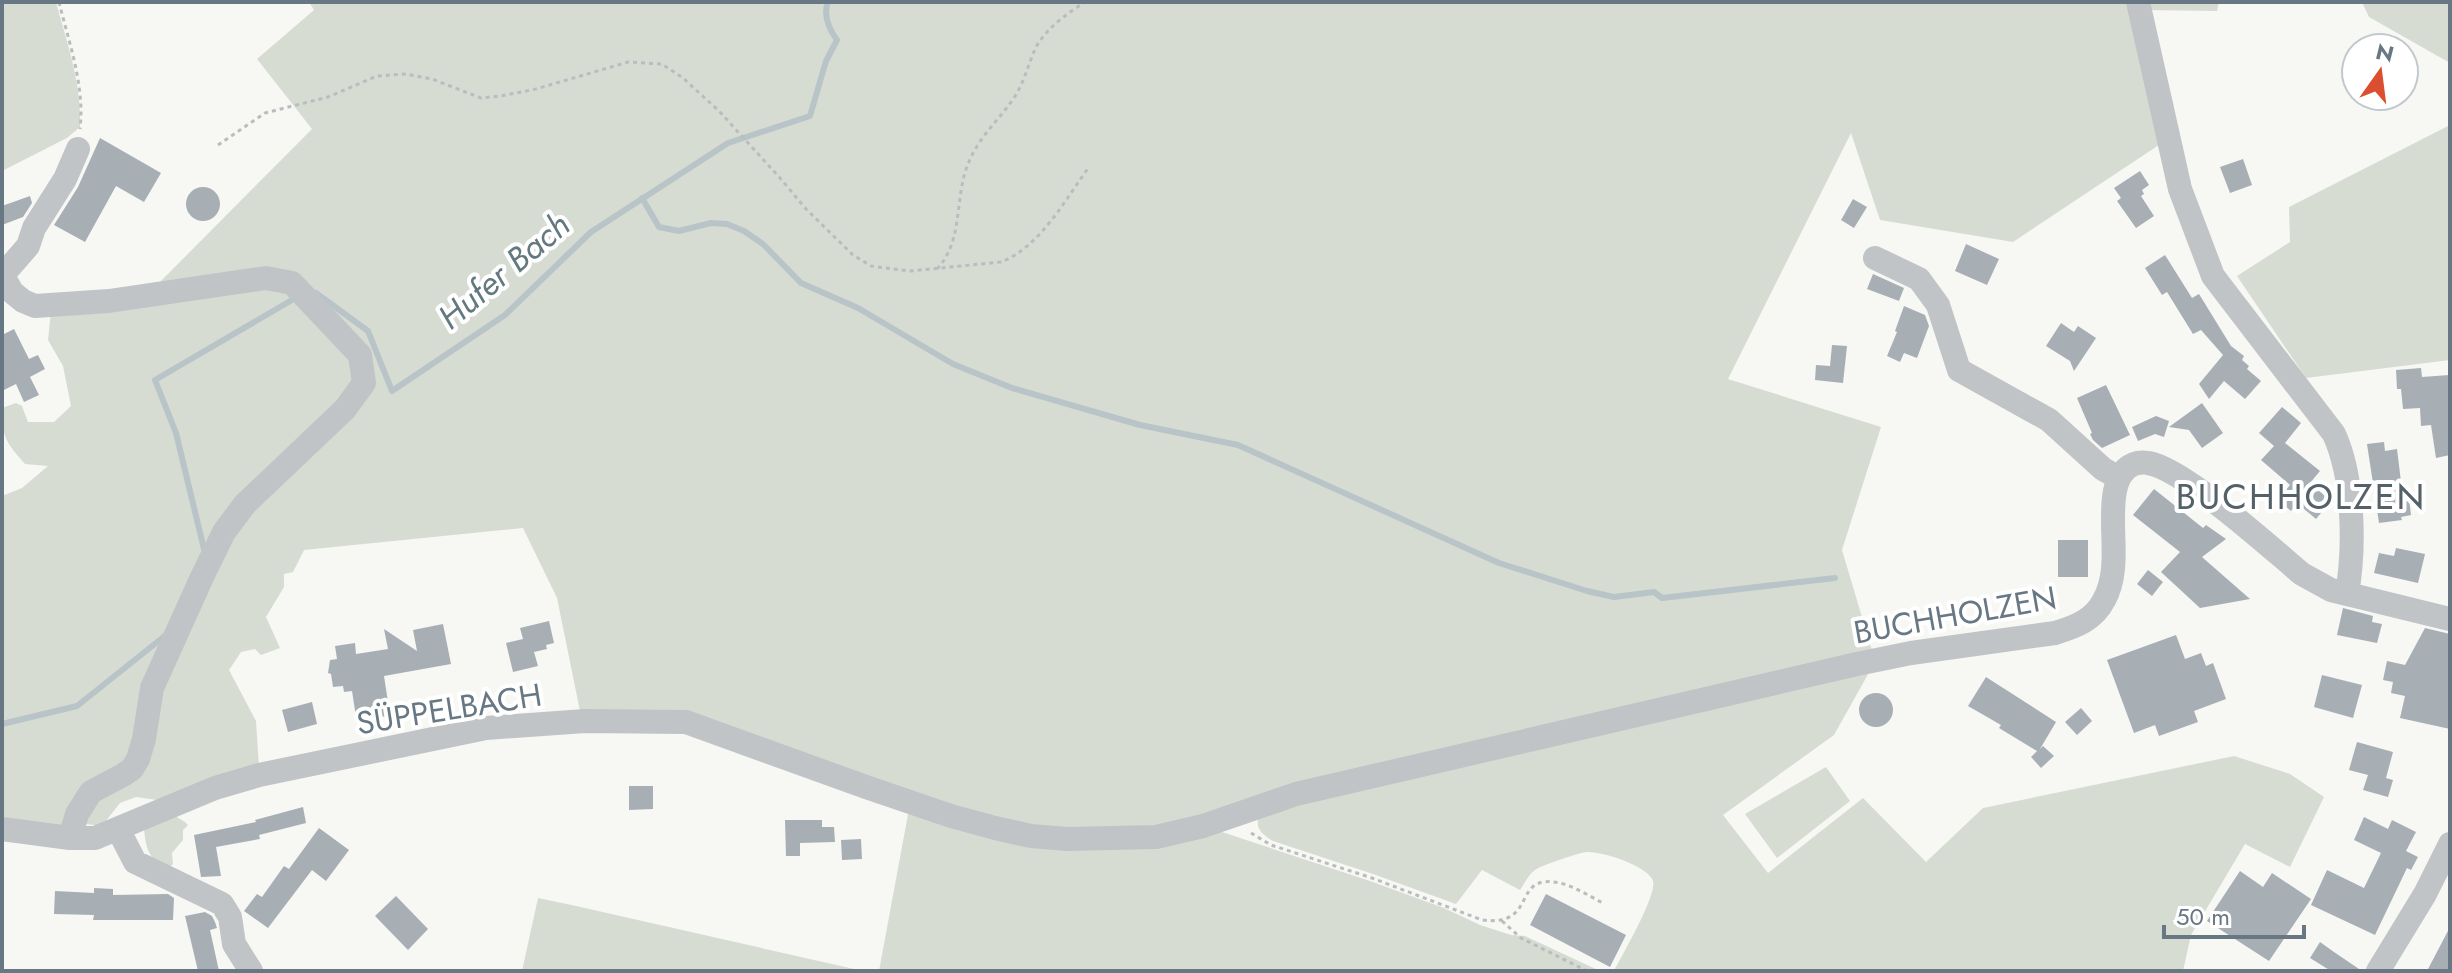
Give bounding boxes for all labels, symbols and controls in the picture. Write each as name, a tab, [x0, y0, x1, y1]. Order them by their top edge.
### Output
north arrow	[2340, 32, 2420, 112]
text: N	[2372, 35, 2397, 70]
water label: Hufer Bach	[427, 201, 581, 341]
district label: BUCHHOLZEN	[2176, 470, 2426, 522]
street label: BUCHHOLZEN	[1850, 575, 2060, 655]
street label: SÜPPELBACH	[353, 672, 545, 746]
scale bar	[2164, 889, 2304, 939]
text: 50 m	[2176, 899, 2230, 934]

